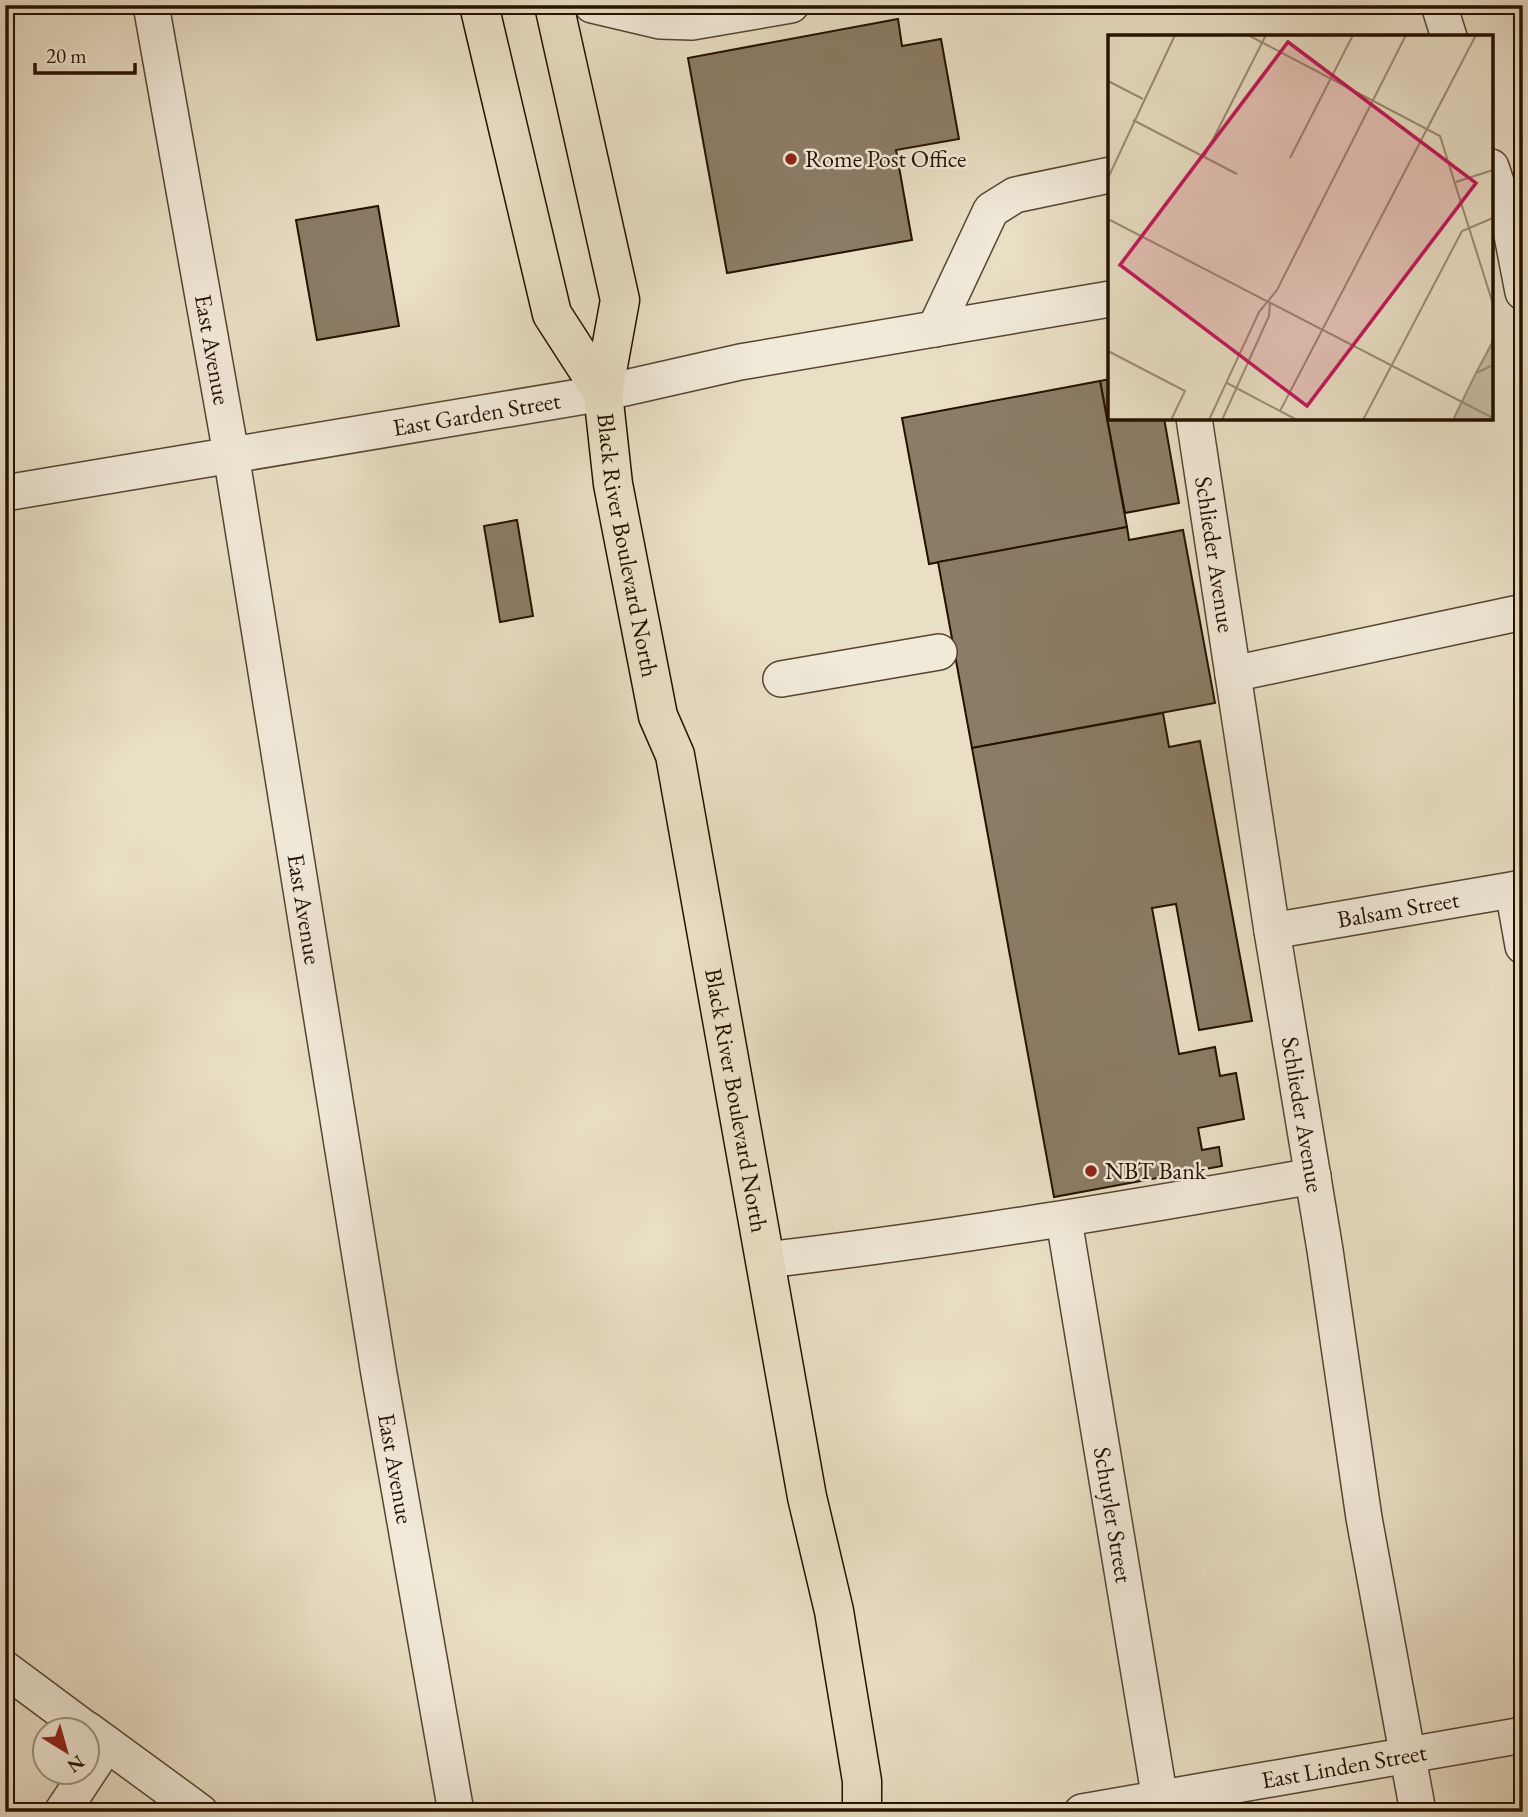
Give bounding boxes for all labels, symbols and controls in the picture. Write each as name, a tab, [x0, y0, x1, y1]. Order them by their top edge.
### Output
scale bar	[35, 32, 135, 76]
inset map	[1108, 35, 1493, 420]
text: 20 m	[46, 42, 87, 69]
place label: Rome Post Office	[805, 143, 966, 174]
marker: Rome Post Office	[783, 151, 799, 167]
street label: East Avenue	[188, 292, 238, 407]
street label: East Garden Street	[390, 384, 563, 443]
street label: Black River Boulevard North	[590, 411, 666, 680]
street label: Schlieder Avenue	[1188, 474, 1242, 635]
street label: East Avenue	[281, 851, 329, 967]
street label: Balsam Street	[1335, 883, 1462, 935]
street label: Black River Boulevard North	[698, 966, 776, 1235]
street label: Schlieder Avenue	[1275, 1034, 1331, 1195]
place label: NBT Bank	[1105, 1155, 1207, 1186]
marker: NBT Bank	[1083, 1163, 1099, 1179]
street label: East Avenue	[371, 1411, 421, 1526]
street label: Schuyler Street	[1087, 1445, 1140, 1586]
north arrow	[32, 1716, 102, 1786]
street label: East Linden Street	[1259, 1736, 1429, 1795]
text: N	[62, 1750, 90, 1779]

